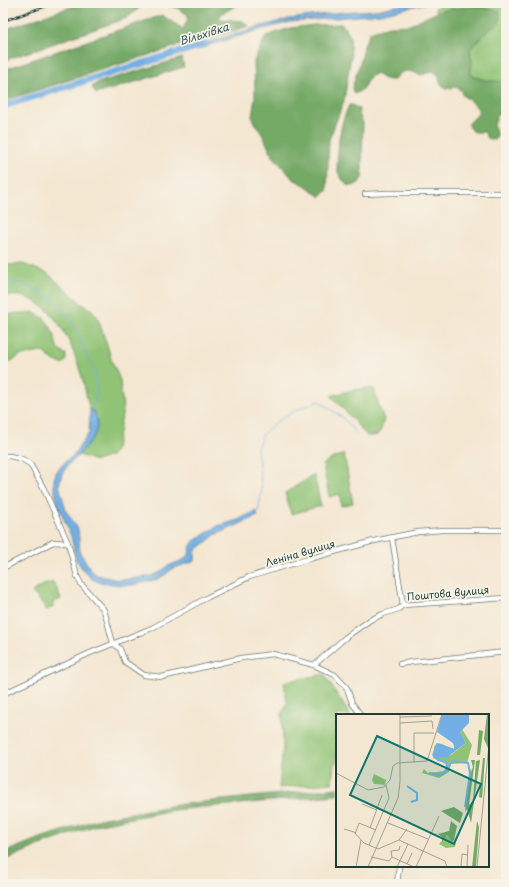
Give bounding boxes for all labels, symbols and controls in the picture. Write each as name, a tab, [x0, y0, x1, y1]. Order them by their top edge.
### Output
water label: Вільхівка	[177, 18, 232, 49]
street label: Леніна вулиця	[263, 535, 337, 570]
street label: Поштова вулиця	[406, 581, 490, 604]
inset map	[336, 714, 489, 867]

